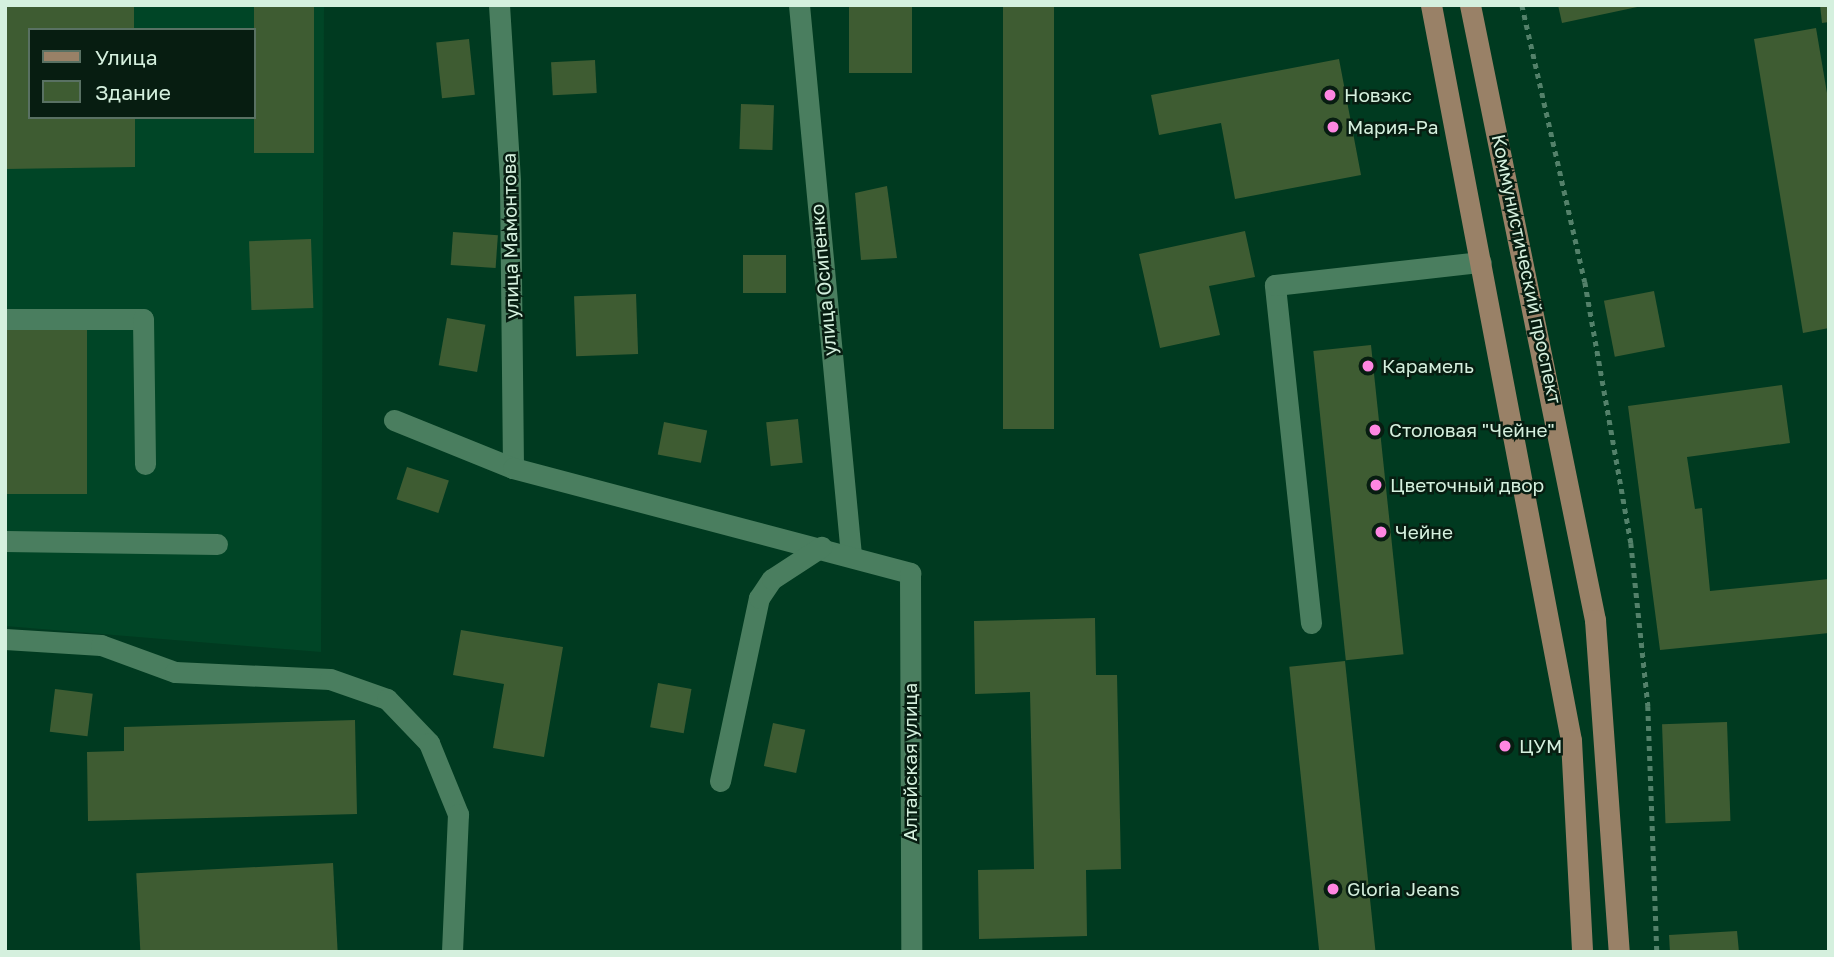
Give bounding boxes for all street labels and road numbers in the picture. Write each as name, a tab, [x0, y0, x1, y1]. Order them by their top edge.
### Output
street label: Коммунистический проспект	[1487, 132, 1567, 406]
street label: улица Мамонтова	[497, 153, 523, 319]
street label: улица Осипенко	[805, 203, 841, 357]
street label: Алтайская улица	[899, 683, 921, 841]

